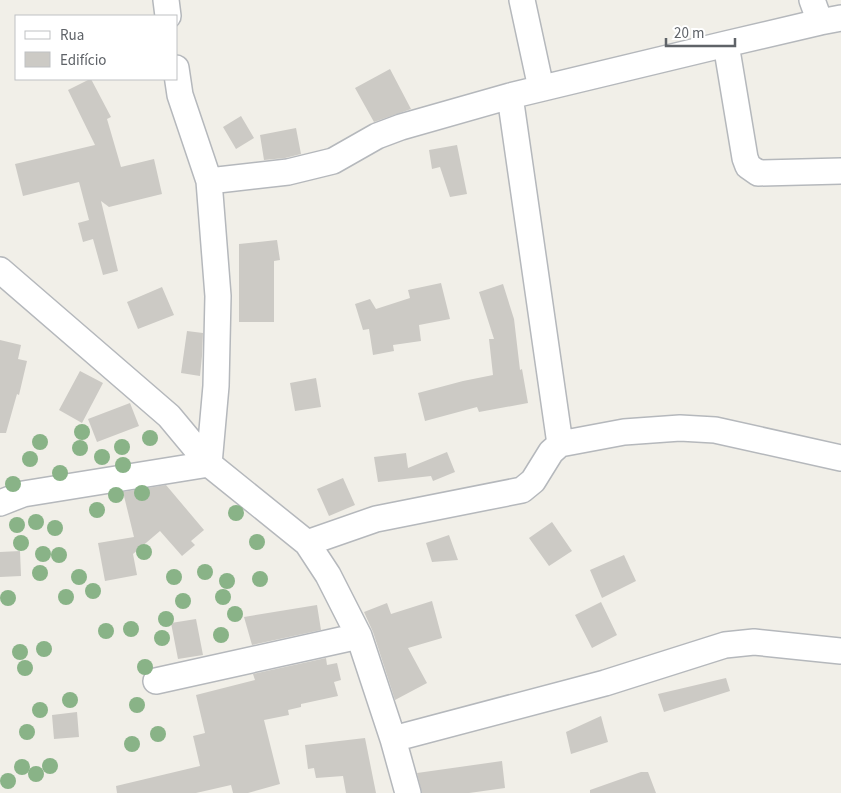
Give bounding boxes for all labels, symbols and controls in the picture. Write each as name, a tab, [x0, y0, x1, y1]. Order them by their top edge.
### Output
legend	[15, 15, 178, 80]
scale bar	[666, 15, 735, 47]
text: 20 m	[674, 23, 704, 44]
text: Rua	[60, 25, 84, 46]
text: Edifício	[60, 50, 107, 71]

